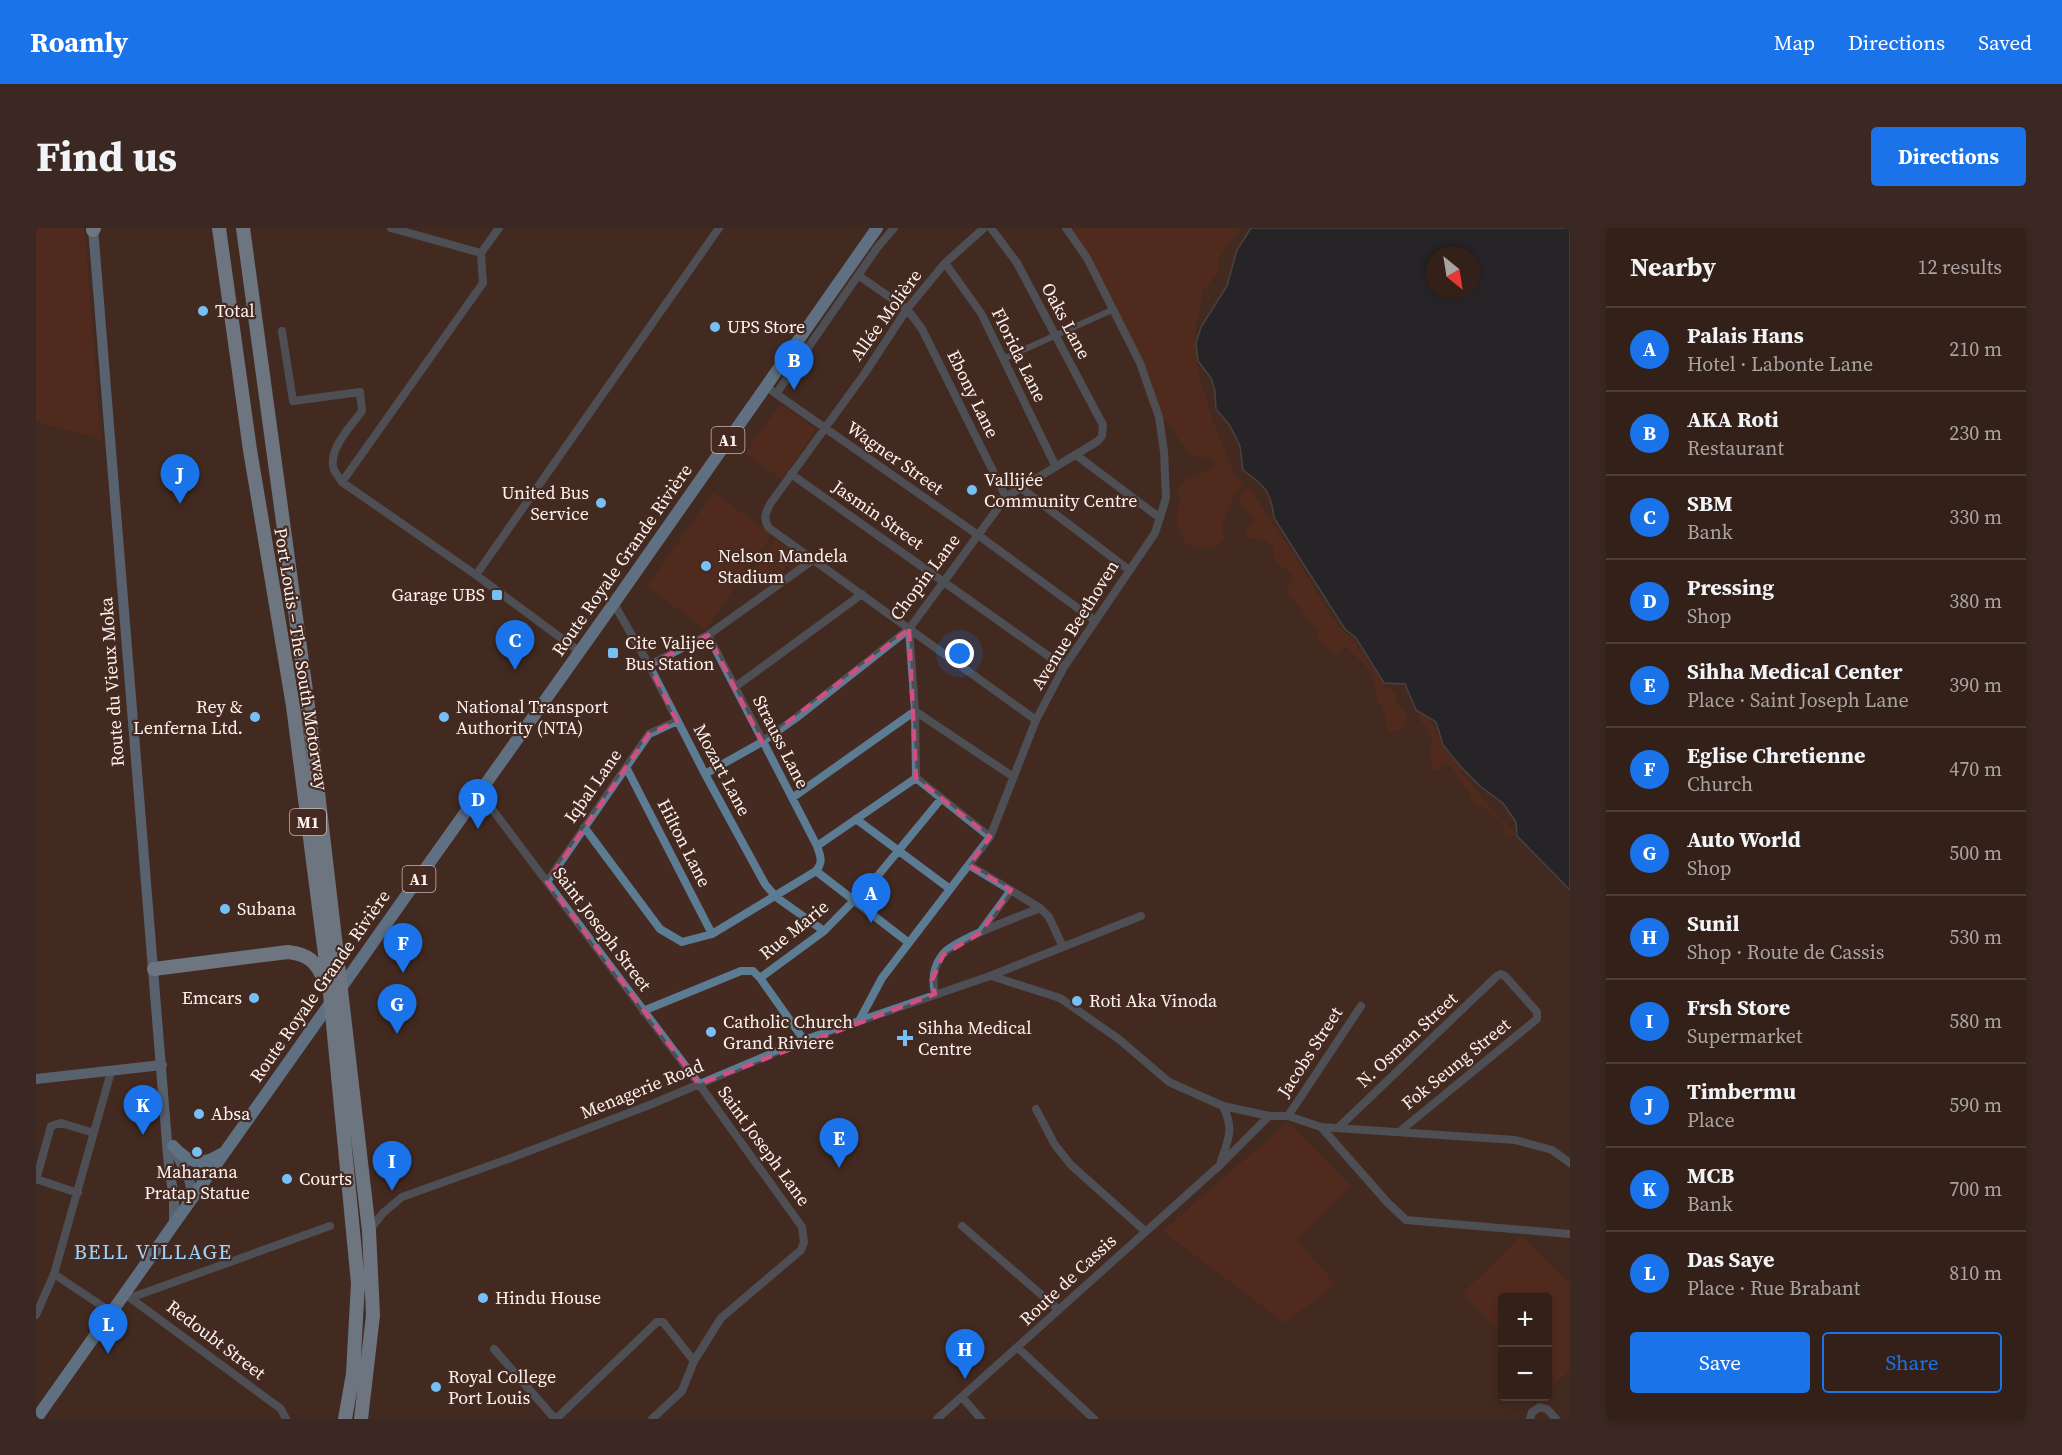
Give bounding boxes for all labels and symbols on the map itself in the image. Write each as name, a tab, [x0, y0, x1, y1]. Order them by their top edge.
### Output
north arrow	[1426, 246, 1480, 300]
street label: Allée Molière	[844, 264, 927, 365]
street label: Oaks Lane	[1036, 278, 1097, 363]
place label: Total	[215, 298, 255, 323]
street label: Florida Lane	[986, 303, 1053, 406]
marker: Total	[196, 304, 210, 318]
place label: UPS Store	[727, 314, 805, 339]
marker: UPS Store	[708, 320, 722, 334]
pin: B	[774, 340, 813, 390]
street label: Ebony Lane	[941, 346, 1005, 442]
street label: Wagner Street	[842, 415, 949, 500]
road number: A1	[712, 427, 744, 453]
pin: J	[160, 454, 200, 504]
street label: Route Royale Grande Rivière	[546, 459, 698, 661]
place label: Vallijée Community Centre	[984, 467, 1137, 513]
street label: Jasmin Street	[827, 473, 929, 555]
place label: United Bus Service	[501, 480, 589, 526]
marker: Vallijée Community Centre	[965, 483, 979, 497]
marker: United Bus Service	[594, 496, 608, 510]
street label: Port Louis – The South Motorway	[268, 526, 335, 793]
street label: Chopin Lane	[884, 528, 965, 625]
place label: Nelson Mandela Stadium	[718, 543, 848, 589]
street label: Avenue Beethoven	[1025, 555, 1125, 694]
marker: Nelson Mandela Stadium	[699, 559, 713, 573]
place label: Garage UBS	[391, 582, 485, 607]
marker: Garage UBS	[490, 588, 504, 602]
street label: Route du Vieux Moka	[93, 596, 130, 768]
pin: C	[496, 620, 534, 670]
place label: Cite Valijee Bus Station	[625, 630, 715, 676]
your location	[945, 639, 974, 668]
marker: Cite Valijee Bus Station	[606, 646, 620, 660]
street label: Strauss Lane	[747, 691, 816, 793]
place label: Rey & Lenferna Ltd.	[133, 694, 243, 740]
place label: National Transport Authority (NTA)	[456, 694, 608, 740]
marker: Rey & Lenferna Ltd.	[248, 710, 262, 724]
marker: National Transport Authority (NTA)	[437, 710, 451, 724]
street label: Mozart Lane	[688, 719, 757, 820]
street label: Iqbal Lane	[558, 744, 627, 828]
pin: D	[458, 780, 498, 829]
street label: Hilton Lane	[652, 794, 717, 891]
road number: M1	[290, 809, 326, 835]
street label: Saint Joseph Street	[547, 861, 657, 996]
road number: A1	[402, 866, 436, 892]
pin: A	[852, 874, 890, 923]
street label: Route Royale Grande Rivière	[244, 885, 396, 1087]
street label: Rue Marie	[754, 894, 834, 965]
place label: Subana	[237, 896, 297, 921]
marker: Subana	[218, 902, 232, 916]
pin: F	[384, 924, 422, 973]
pin: G	[378, 984, 416, 1034]
place label: Emcars	[182, 985, 242, 1010]
street label: N. Osman Street	[1351, 986, 1463, 1093]
place label: Roti Aka Vinoda	[1089, 988, 1218, 1013]
marker: Emcars	[247, 991, 261, 1005]
marker: Roti Aka Vinoda	[1070, 994, 1084, 1008]
street label: Jacobs Street	[1271, 1002, 1348, 1103]
place label: Catholic Church Grand Riviere	[723, 1009, 853, 1055]
street label: Fok Seung Street	[1396, 1012, 1515, 1115]
place label: Sihha Medical Centre	[918, 1015, 1032, 1061]
marker: Catholic Church Grand Riviere	[704, 1025, 718, 1039]
marker: Sihha Medical Centre	[896, 1029, 914, 1047]
street label: Menagerie Road	[577, 1053, 707, 1125]
street label: Saint Joseph Lane	[712, 1081, 817, 1211]
pin: K	[124, 1086, 162, 1135]
place label: Absa	[211, 1101, 251, 1126]
marker: Absa	[192, 1107, 206, 1121]
pin: E	[820, 1118, 858, 1168]
pin: I	[372, 1142, 412, 1191]
marker: Maharana Pratap Statue	[190, 1145, 204, 1159]
place label: Maharana Pratap Statue	[144, 1159, 250, 1205]
place label: Courts	[299, 1166, 352, 1191]
marker: Courts	[280, 1172, 294, 1186]
street label: Route de Cassis	[1014, 1228, 1122, 1331]
district label: BELL VILLAGE	[74, 1237, 232, 1266]
place label: Hindu House	[495, 1285, 601, 1310]
marker: Hindu House	[476, 1291, 490, 1305]
street label: Redoubt Street	[162, 1294, 271, 1385]
pin: L	[88, 1304, 128, 1354]
pin: H	[946, 1330, 984, 1379]
place label: Royal College Port Louis	[448, 1364, 556, 1410]
marker: Royal College Port Louis	[429, 1380, 443, 1394]

